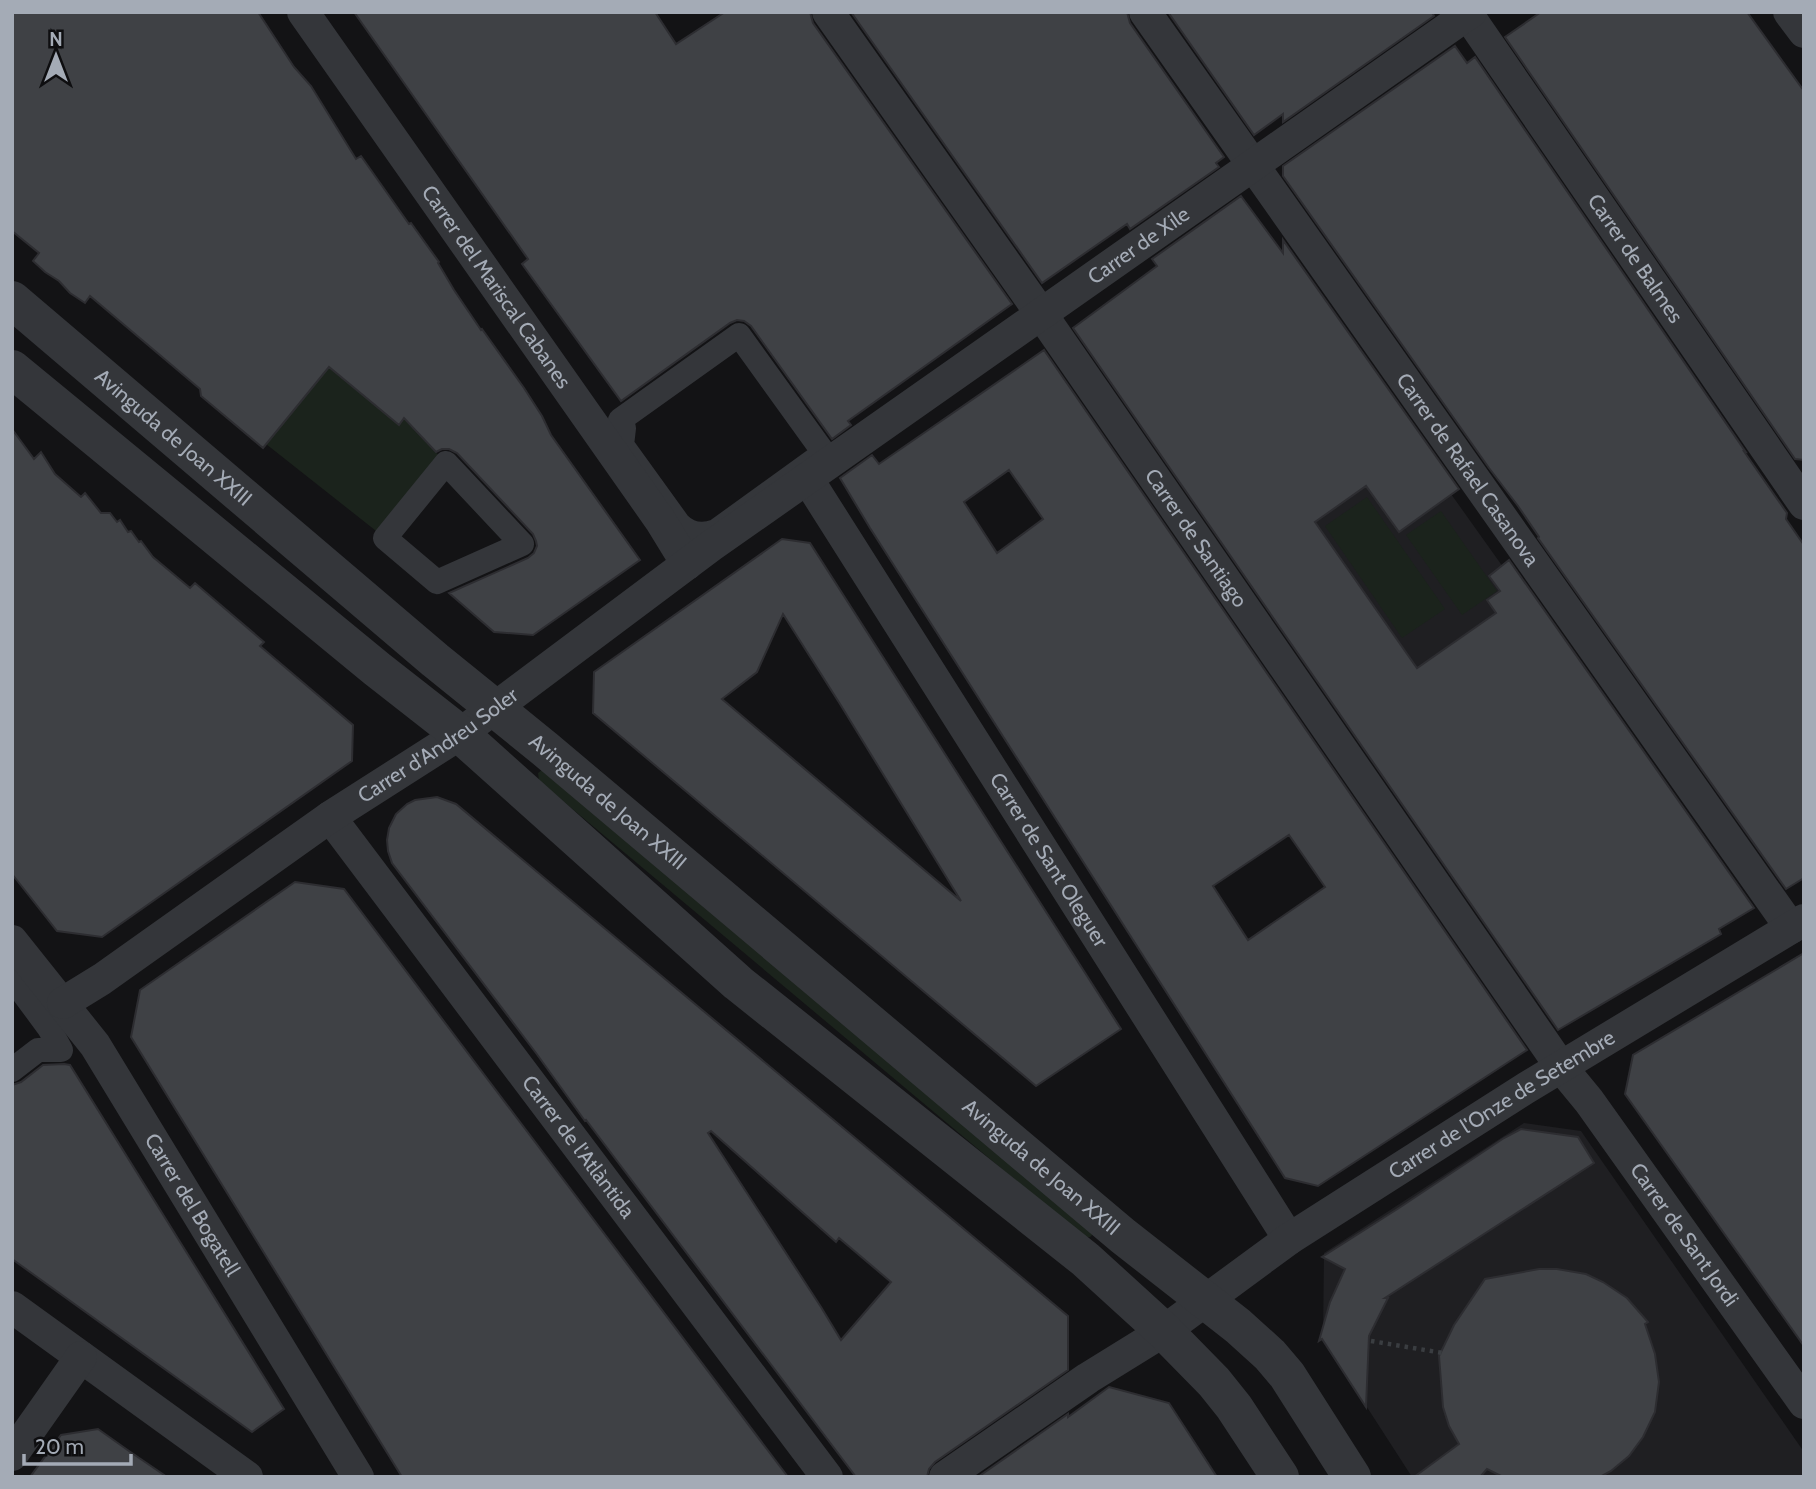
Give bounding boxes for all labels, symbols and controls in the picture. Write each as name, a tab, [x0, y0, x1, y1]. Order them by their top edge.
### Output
north arrow	[21, 21, 91, 91]
text: N	[49, 28, 63, 51]
street label: Carrer del Mariscal Cabanes	[417, 180, 577, 393]
street label: Carrer de Balmes	[1583, 189, 1689, 328]
street label: Carrer de Xile	[1083, 201, 1194, 289]
street label: Avinguda de Joan XXIII	[90, 363, 257, 511]
street label: Carrer de Rafael Casanova	[1391, 368, 1545, 571]
street label: Carrer de Santiago	[1140, 464, 1253, 612]
street label: Carrer d'Andreu Soler	[353, 682, 523, 808]
street label: Avinguda de Joan XXIII	[524, 728, 692, 875]
street label: Carrer de Sant Oleguer	[985, 768, 1114, 952]
street label: Carrer de l'Onze de Setembre	[1384, 1024, 1619, 1184]
street label: Carrer de l'Atlàntida	[517, 1070, 641, 1223]
street label: Avinguda de Joan XXIII	[958, 1093, 1125, 1240]
street label: Carrer del Bogatell	[140, 1129, 246, 1280]
street label: Carrer de Sant Jordi	[1625, 1158, 1744, 1311]
scale bar	[24, 1422, 131, 1466]
text: 20 m	[35, 1434, 84, 1459]

